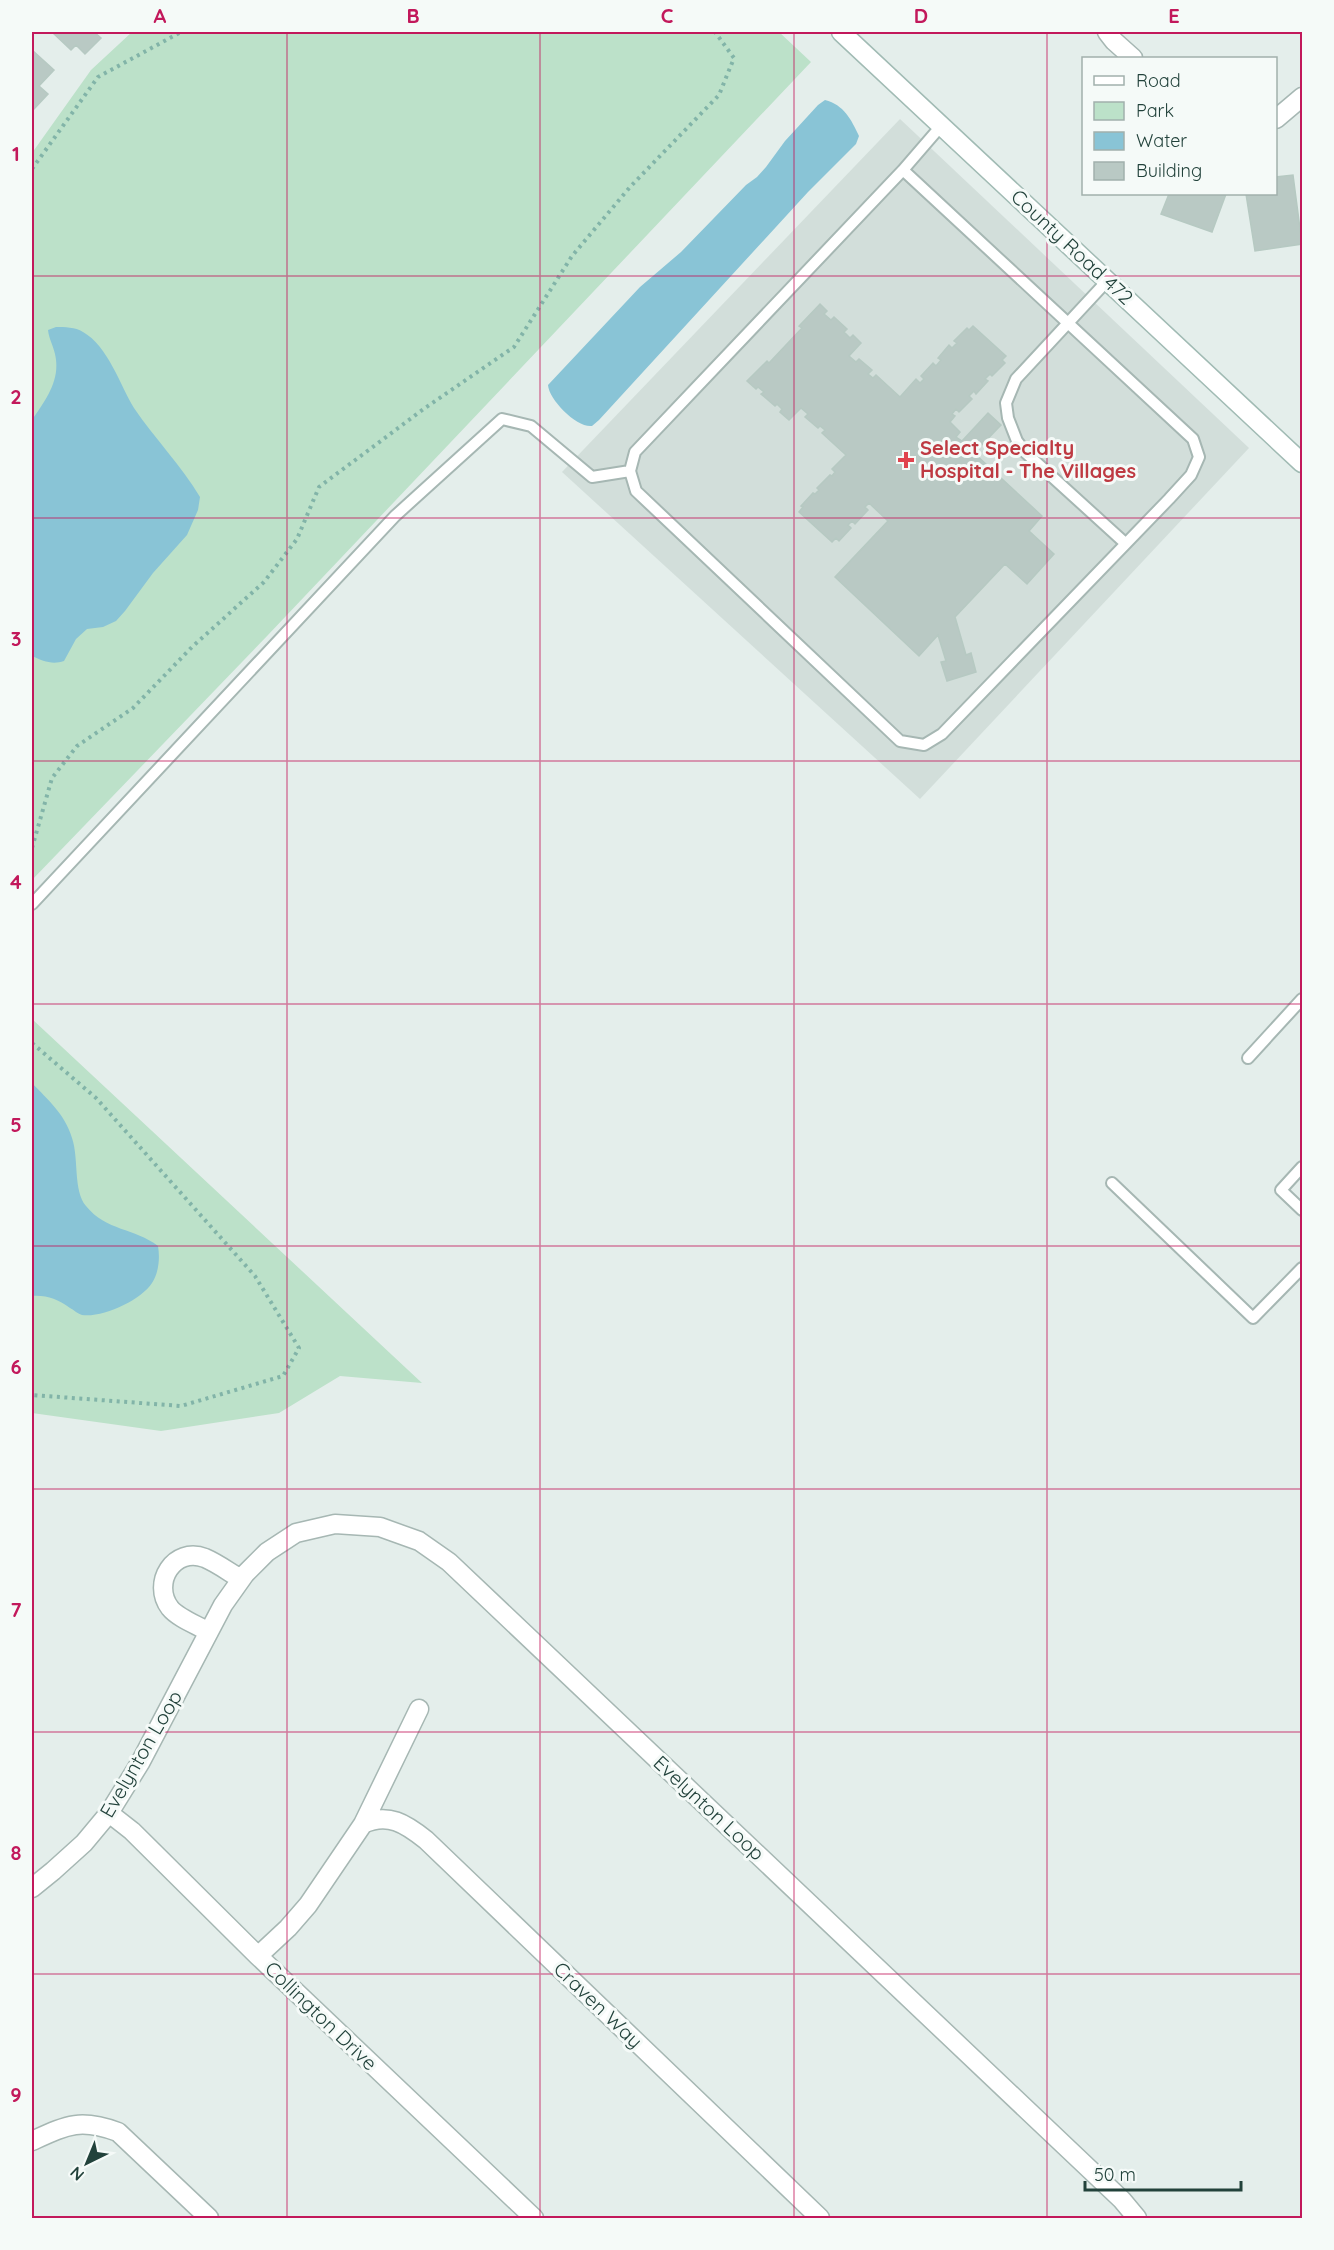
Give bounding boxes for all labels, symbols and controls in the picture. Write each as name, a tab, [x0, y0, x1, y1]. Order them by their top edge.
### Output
text: A	[154, 3, 167, 28]
text: B	[406, 3, 420, 28]
text: C	[661, 3, 674, 28]
text: D	[914, 3, 928, 28]
text: E	[1168, 3, 1180, 28]
legend	[1082, 57, 1277, 195]
text: Road	[1136, 69, 1181, 92]
text: Park	[1136, 99, 1174, 122]
text: Water	[1136, 129, 1187, 152]
text: 1	[12, 141, 20, 166]
text: Building	[1136, 159, 1202, 182]
street label: County Road 472	[1006, 184, 1139, 310]
text: 2	[10, 384, 22, 409]
place label: Select Specialty Hospital - The Villages	[920, 435, 1136, 483]
marker: Select Specialty Hospital - The Villages	[897, 451, 915, 469]
text: 3	[11, 626, 21, 651]
text: 4	[10, 869, 22, 894]
text: 5	[10, 1112, 22, 1137]
text: 6	[10, 1354, 22, 1379]
text: 7	[11, 1597, 22, 1622]
street label: Evelynton Loop	[94, 1686, 187, 1822]
street label: Evelynton Loop	[649, 1750, 770, 1865]
text: 8	[11, 1840, 22, 1865]
street label: Collington Drive	[260, 1956, 383, 2076]
street label: Craven Way	[549, 1956, 648, 2053]
text: 9	[10, 2082, 22, 2107]
north arrow	[57, 2133, 117, 2193]
scale bar	[1085, 2154, 1241, 2192]
text: N	[66, 2163, 88, 2185]
text: 50 m	[1094, 2163, 1136, 2186]

